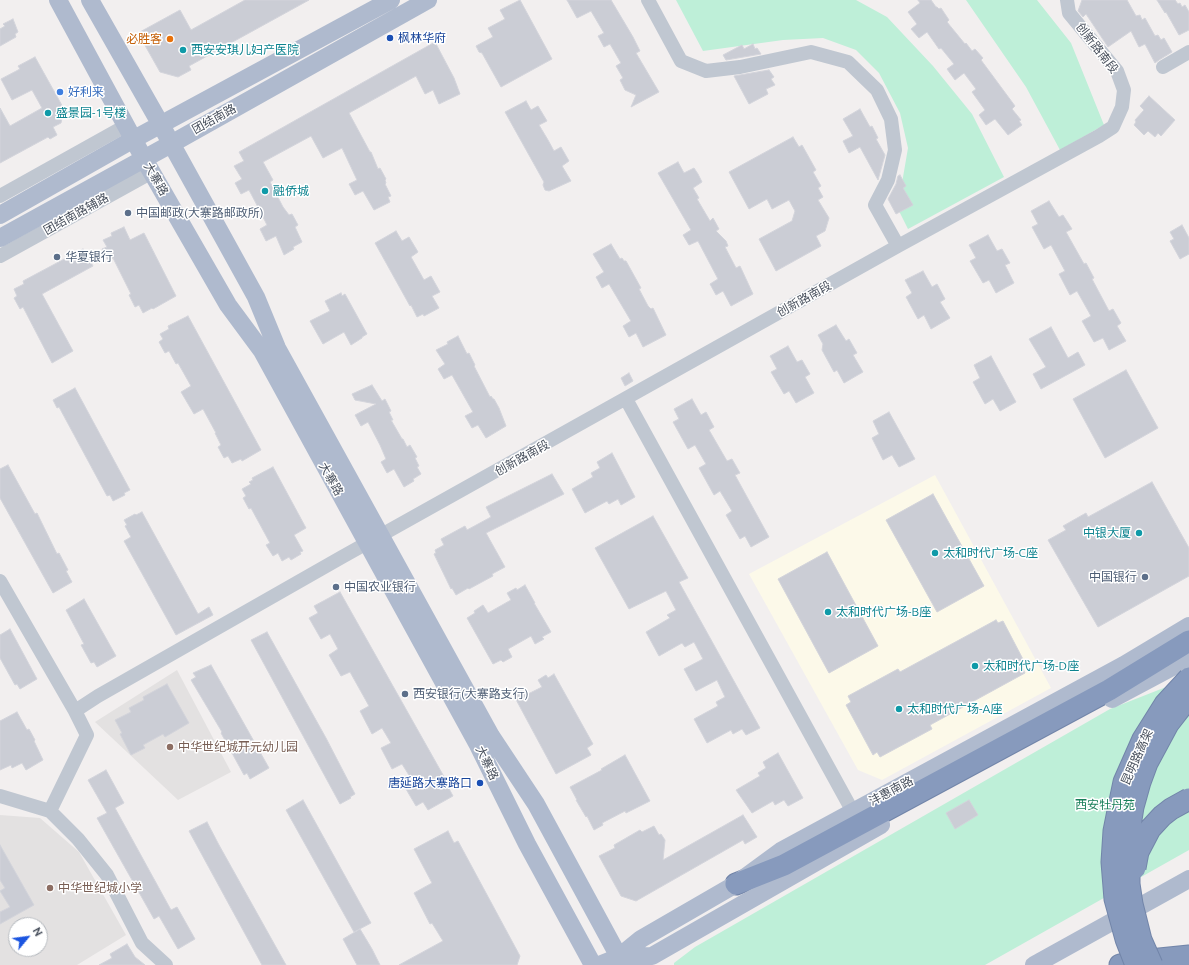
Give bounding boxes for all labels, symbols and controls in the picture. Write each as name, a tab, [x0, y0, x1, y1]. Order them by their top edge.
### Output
street label: 创新路南段	[1073, 20, 1121, 76]
place label: 枫林华府	[398, 31, 446, 45]
place label: 必胜客	[126, 32, 162, 46]
marker: 枫林华府	[385, 33, 395, 43]
marker: 必胜客	[165, 34, 175, 44]
place label: 西安安琪儿妇产医院	[191, 43, 299, 57]
marker: 西安安琪儿妇产医院	[178, 45, 188, 55]
place label: 好利来	[68, 85, 104, 99]
marker: 好利来	[55, 87, 65, 97]
street label: 团结南路	[190, 101, 238, 137]
place label: 盛景园-1号楼	[56, 106, 126, 120]
marker: 盛景园-1号楼	[43, 108, 53, 118]
street label: 大寨路	[141, 160, 171, 198]
place label: 融侨城	[273, 184, 309, 198]
marker: 融侨城	[260, 186, 270, 196]
street label: 团结南路辅路	[41, 190, 111, 238]
place label: 中国邮政(大寨路邮政所)	[136, 206, 264, 220]
marker: 中国邮政(大寨路邮政所)	[123, 208, 133, 218]
place label: 华夏银行	[65, 250, 113, 264]
marker: 华夏银行	[52, 252, 62, 262]
street label: 创新路南段	[774, 278, 834, 320]
street label: 创新路南段	[492, 437, 552, 479]
street label: 大寨路	[316, 460, 346, 498]
place label: 中银大厦	[1083, 526, 1131, 540]
marker: 中银大厦	[1134, 528, 1144, 538]
place label: 太和时代广场-C座	[943, 546, 1038, 560]
marker: 太和时代广场-C座	[930, 548, 940, 558]
place label: 中国银行	[1089, 570, 1137, 584]
marker: 中国银行	[1140, 572, 1150, 582]
place label: 中国农业银行	[344, 580, 416, 594]
marker: 中国农业银行	[331, 582, 341, 592]
place label: 太和时代广场-B座	[836, 605, 931, 619]
marker: 太和时代广场-B座	[823, 607, 833, 617]
place label: 太和时代广场-D座	[983, 659, 1079, 673]
marker: 太和时代广场-D座	[970, 661, 980, 671]
place label: 西安银行(大寨路支行)	[413, 687, 529, 701]
marker: 西安银行(大寨路支行)	[400, 689, 410, 699]
place label: 太和时代广场-A座	[907, 702, 1002, 716]
marker: 太和时代广场-A座	[894, 704, 904, 714]
street label: 昆明路高架	[1118, 727, 1156, 787]
place label: 中华世纪城开元幼儿园	[178, 740, 298, 754]
marker: 中华世纪城开元幼儿园	[165, 742, 175, 752]
street label: 大寨路	[473, 744, 501, 782]
street label: 沣惠南路	[866, 773, 916, 809]
place label: 唐延路大寨路口	[388, 776, 472, 790]
marker: 唐延路大寨路口	[475, 778, 485, 788]
park label: 西安牡丹苑	[1075, 798, 1135, 812]
place label: 中华世纪城小学	[58, 881, 142, 895]
marker: 中华世纪城小学	[45, 883, 55, 893]
north arrow	[8, 917, 48, 957]
text: N	[30, 925, 45, 938]

